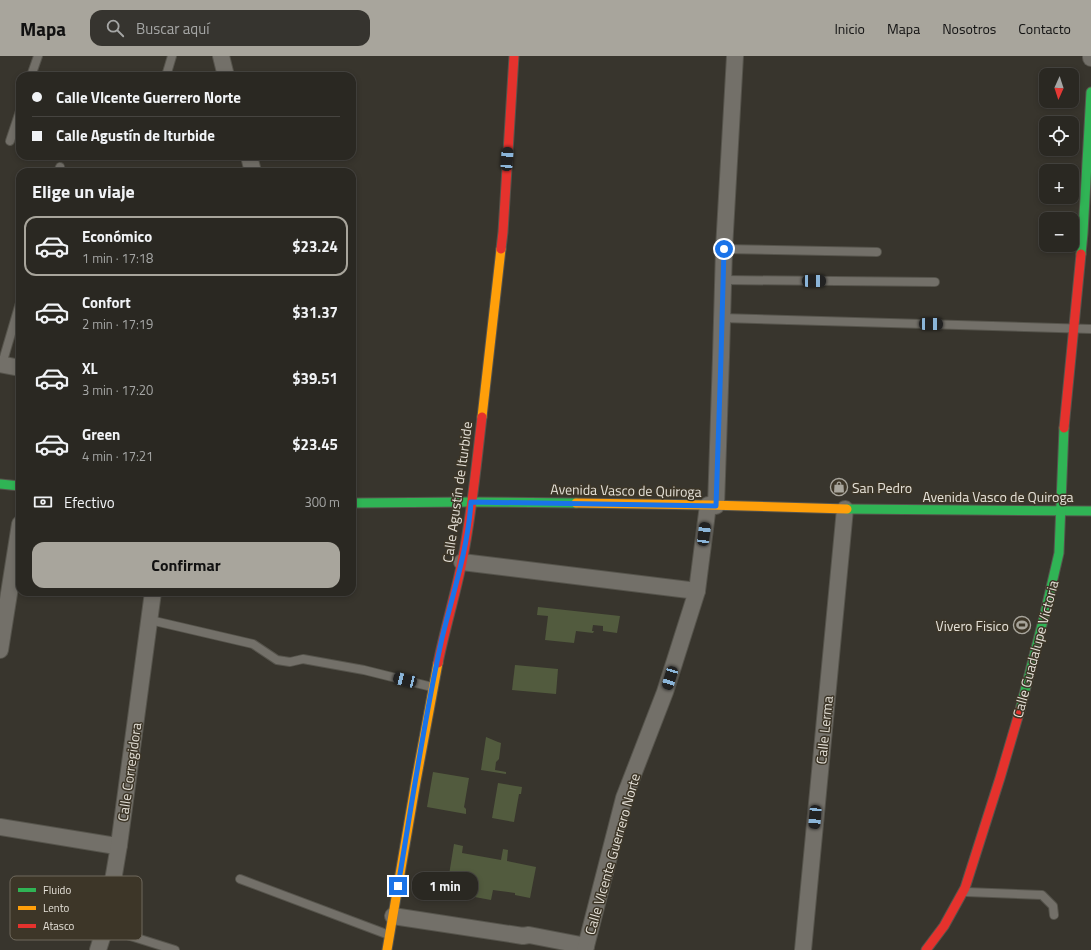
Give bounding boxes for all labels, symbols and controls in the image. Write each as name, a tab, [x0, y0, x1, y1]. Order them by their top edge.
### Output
search box	[90, 10, 370, 46]
text: Mapa	[20, 14, 66, 43]
icon: search	[104, 17, 126, 39]
text: Buscar aquí	[136, 17, 209, 40]
text: Inicio	[834, 18, 865, 39]
text: Mapa	[887, 18, 920, 39]
text: Nosotros	[942, 18, 996, 39]
text: Contacto	[1018, 18, 1071, 39]
north arrow	[1039, 68, 1079, 108]
map controls	[1039, 68, 1079, 252]
text: Calle VIcente Guerrero Norte	[56, 86, 241, 109]
button: locate	[1039, 116, 1079, 156]
text: Calle Agustín de Iturbide	[56, 124, 215, 147]
car	[500, 147, 514, 171]
button: +	[1039, 164, 1079, 204]
text: Elige un viaje	[32, 178, 135, 205]
button: −	[1039, 212, 1079, 252]
text: Económico	[82, 225, 152, 248]
icon: car	[34, 228, 70, 264]
text: $23.24	[292, 235, 338, 258]
route start	[715, 240, 733, 258]
text: 1 min · 17:18	[82, 248, 153, 268]
car	[802, 275, 826, 287]
text: Confort	[82, 291, 131, 314]
icon: car	[34, 294, 70, 330]
text: $31.37	[292, 301, 338, 324]
text: 2 min · 17:19	[82, 314, 153, 334]
car	[919, 318, 943, 330]
text: XL	[82, 357, 98, 380]
icon: car	[34, 360, 70, 396]
text: $39.51	[292, 367, 338, 390]
text: 3 min · 17:20	[82, 380, 153, 400]
street label: Calle Agustín de Iturbide	[437, 420, 477, 564]
text: Green	[82, 423, 120, 446]
icon: car	[34, 426, 70, 462]
text: $23.45	[292, 433, 338, 456]
text: 4 min · 17:21	[82, 446, 153, 466]
shop icon: San Pedro	[829, 477, 849, 497]
place label: San Pedro	[852, 477, 912, 498]
street label: Avenida Vasco de Quiroga	[550, 478, 702, 502]
street label: Avenida Vasco de Quiroga	[922, 486, 1074, 507]
icon: cash	[32, 491, 54, 513]
text: Efectivo	[64, 491, 115, 514]
text: 300 m	[304, 492, 340, 512]
car	[697, 521, 711, 547]
button: Confirmar	[32, 542, 340, 588]
street label: Calle Guadalupe Victoria	[1007, 578, 1063, 720]
place label: Vivero Fisico	[936, 615, 1009, 636]
sports icon: Vivero Fisico	[1012, 615, 1032, 635]
car	[661, 665, 679, 691]
car	[392, 671, 418, 689]
street label: Calle Lerma	[810, 695, 838, 765]
street label: Calle Corregidora	[112, 721, 146, 823]
street label: Calle VIcente Guerrero Norte	[579, 771, 645, 937]
car	[808, 805, 822, 829]
callout: 1 min	[412, 872, 478, 900]
legend	[10, 876, 142, 940]
text: 1 min	[429, 876, 461, 896]
route end	[389, 877, 407, 895]
text: Fluido	[43, 882, 71, 898]
text: Lento	[43, 900, 70, 916]
text: Atasco	[43, 918, 75, 934]

